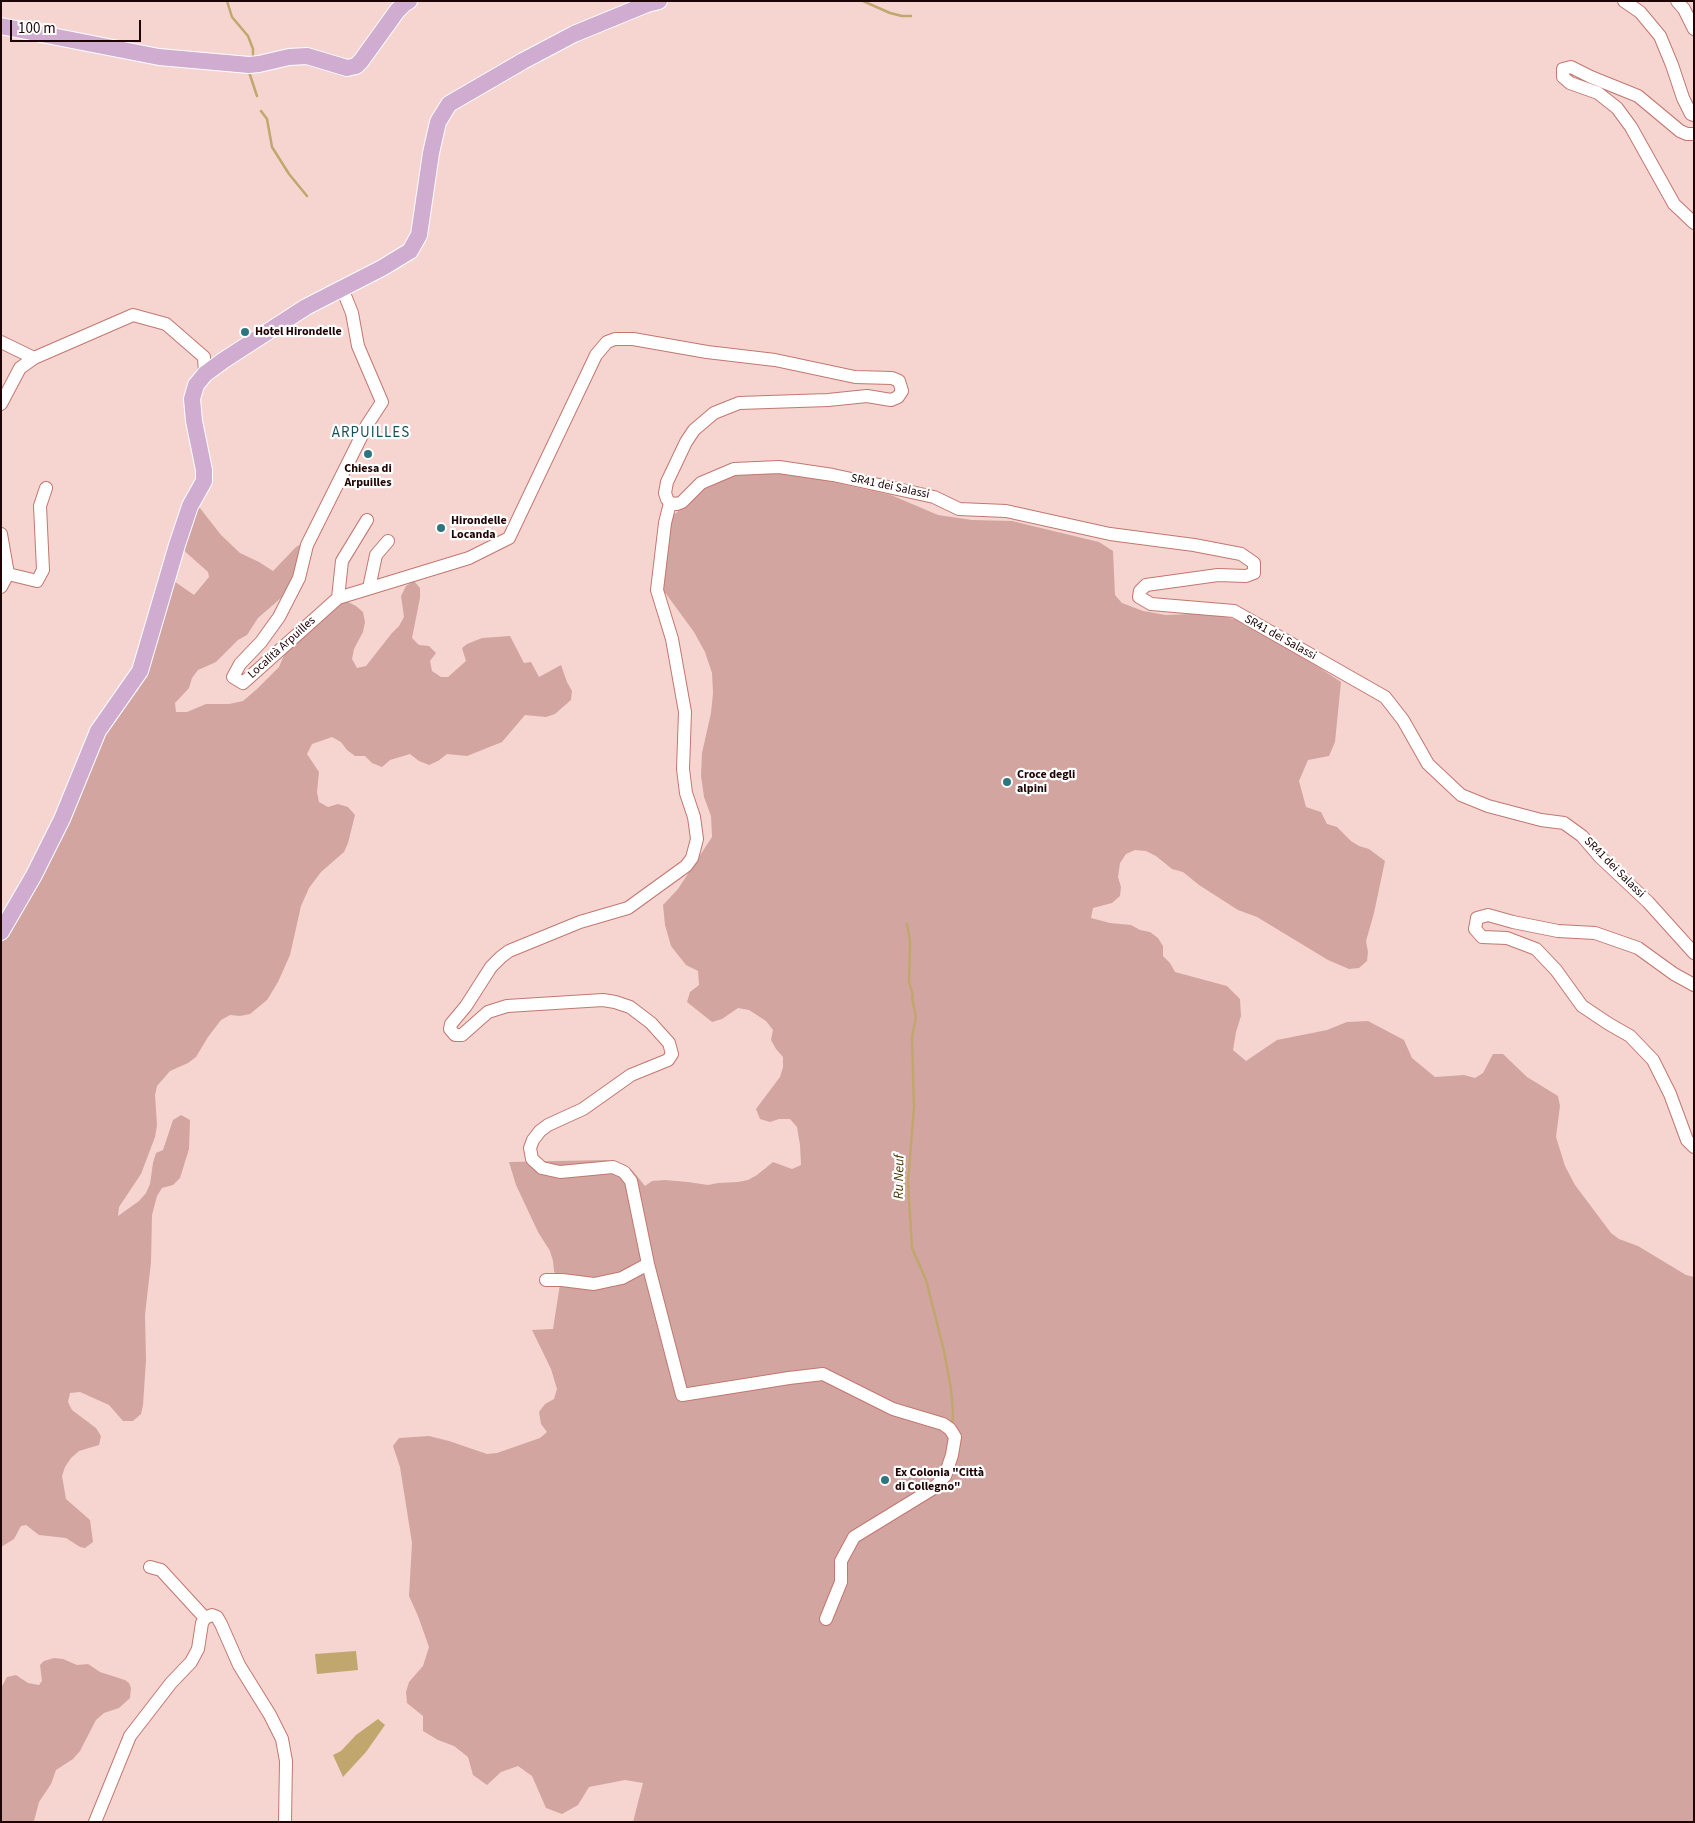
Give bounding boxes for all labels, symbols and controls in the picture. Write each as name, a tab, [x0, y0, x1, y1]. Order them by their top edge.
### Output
scale bar	[12, 10, 144, 42]
text: 100 m	[18, 18, 56, 39]
place label: Hotel Hirondelle	[255, 325, 342, 339]
marker: Hotel Hirondelle	[239, 326, 251, 338]
district label: ARPUILLES	[331, 425, 411, 443]
marker: Chiesa di Arpuilles	[362, 448, 374, 460]
place label: Chiesa di Arpuilles	[344, 462, 392, 490]
street label: SR41 dei Salassi	[849, 472, 931, 502]
place label: Hirondelle Locanda	[451, 514, 507, 542]
marker: Hirondelle Locanda	[435, 522, 447, 534]
street label: SR41 dei Salassi	[1241, 612, 1319, 664]
street label: Località Arpuilles	[245, 614, 319, 682]
place label: Croce degli alpini	[1017, 768, 1075, 796]
marker: Croce degli alpini	[1001, 776, 1013, 788]
street label: SR41 dei Salassi	[1581, 835, 1647, 901]
water label: Ru Neuf	[891, 1155, 909, 1199]
place label: Ex Colonia "Città di Collegno"	[895, 1466, 984, 1494]
marker: Ex Colonia "Città di Collegno"	[879, 1474, 891, 1486]

